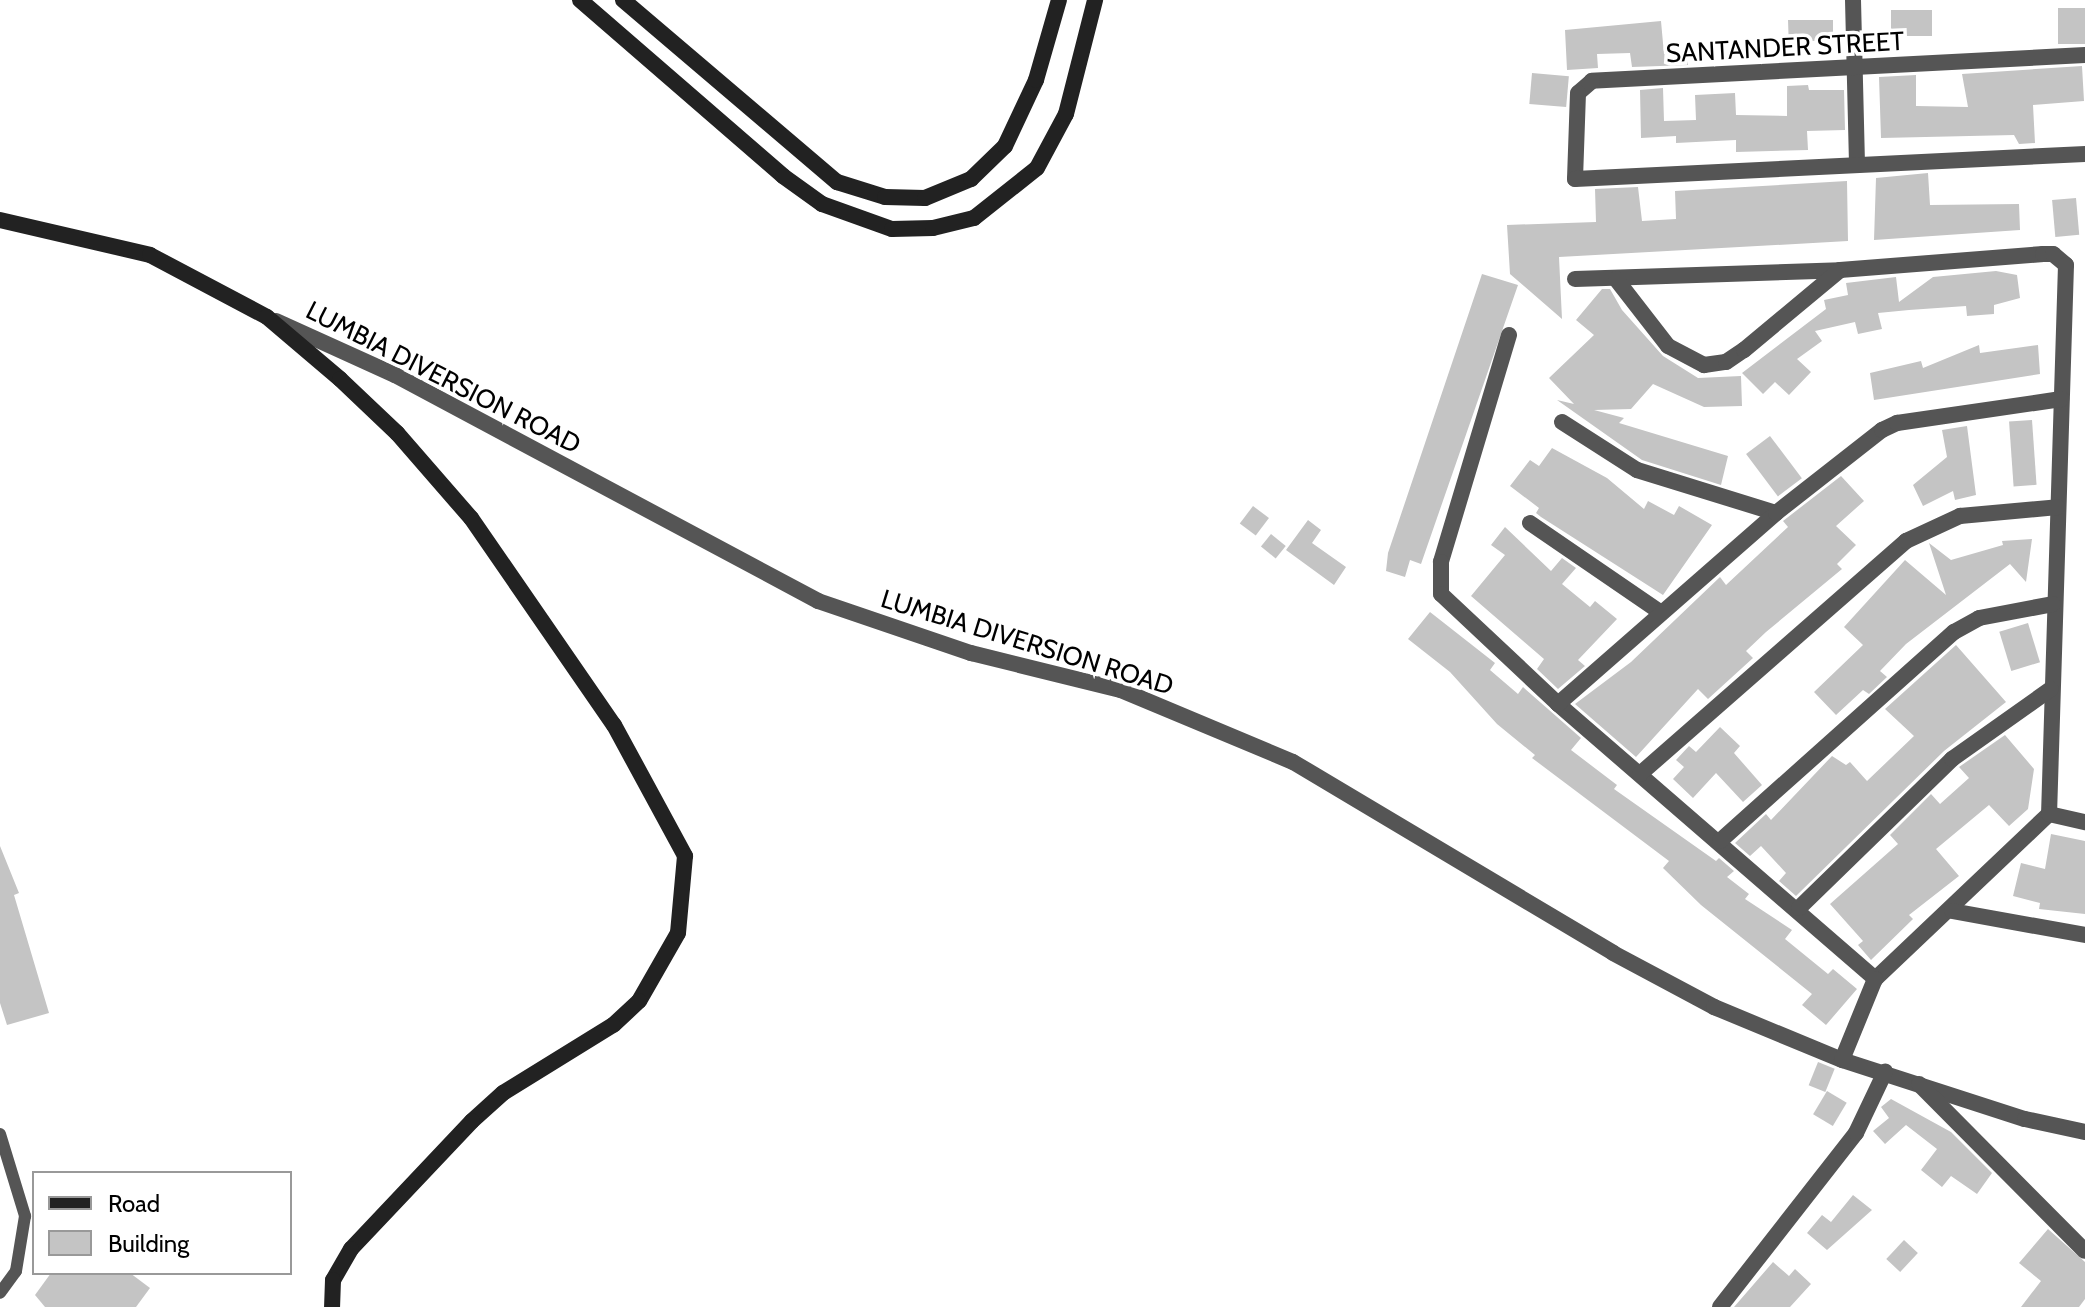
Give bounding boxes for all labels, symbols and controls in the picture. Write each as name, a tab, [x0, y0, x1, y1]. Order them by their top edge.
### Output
street label: SANTANDER STREET	[1665, 26, 1905, 70]
street label: LUMBIA DIVERSION ROAD	[301, 295, 585, 461]
street label: LUMBIA DIVERSION ROAD	[877, 584, 1177, 702]
legend	[32, 1171, 292, 1275]
text: Road	[108, 1189, 160, 1218]
text: Building	[108, 1229, 189, 1258]

